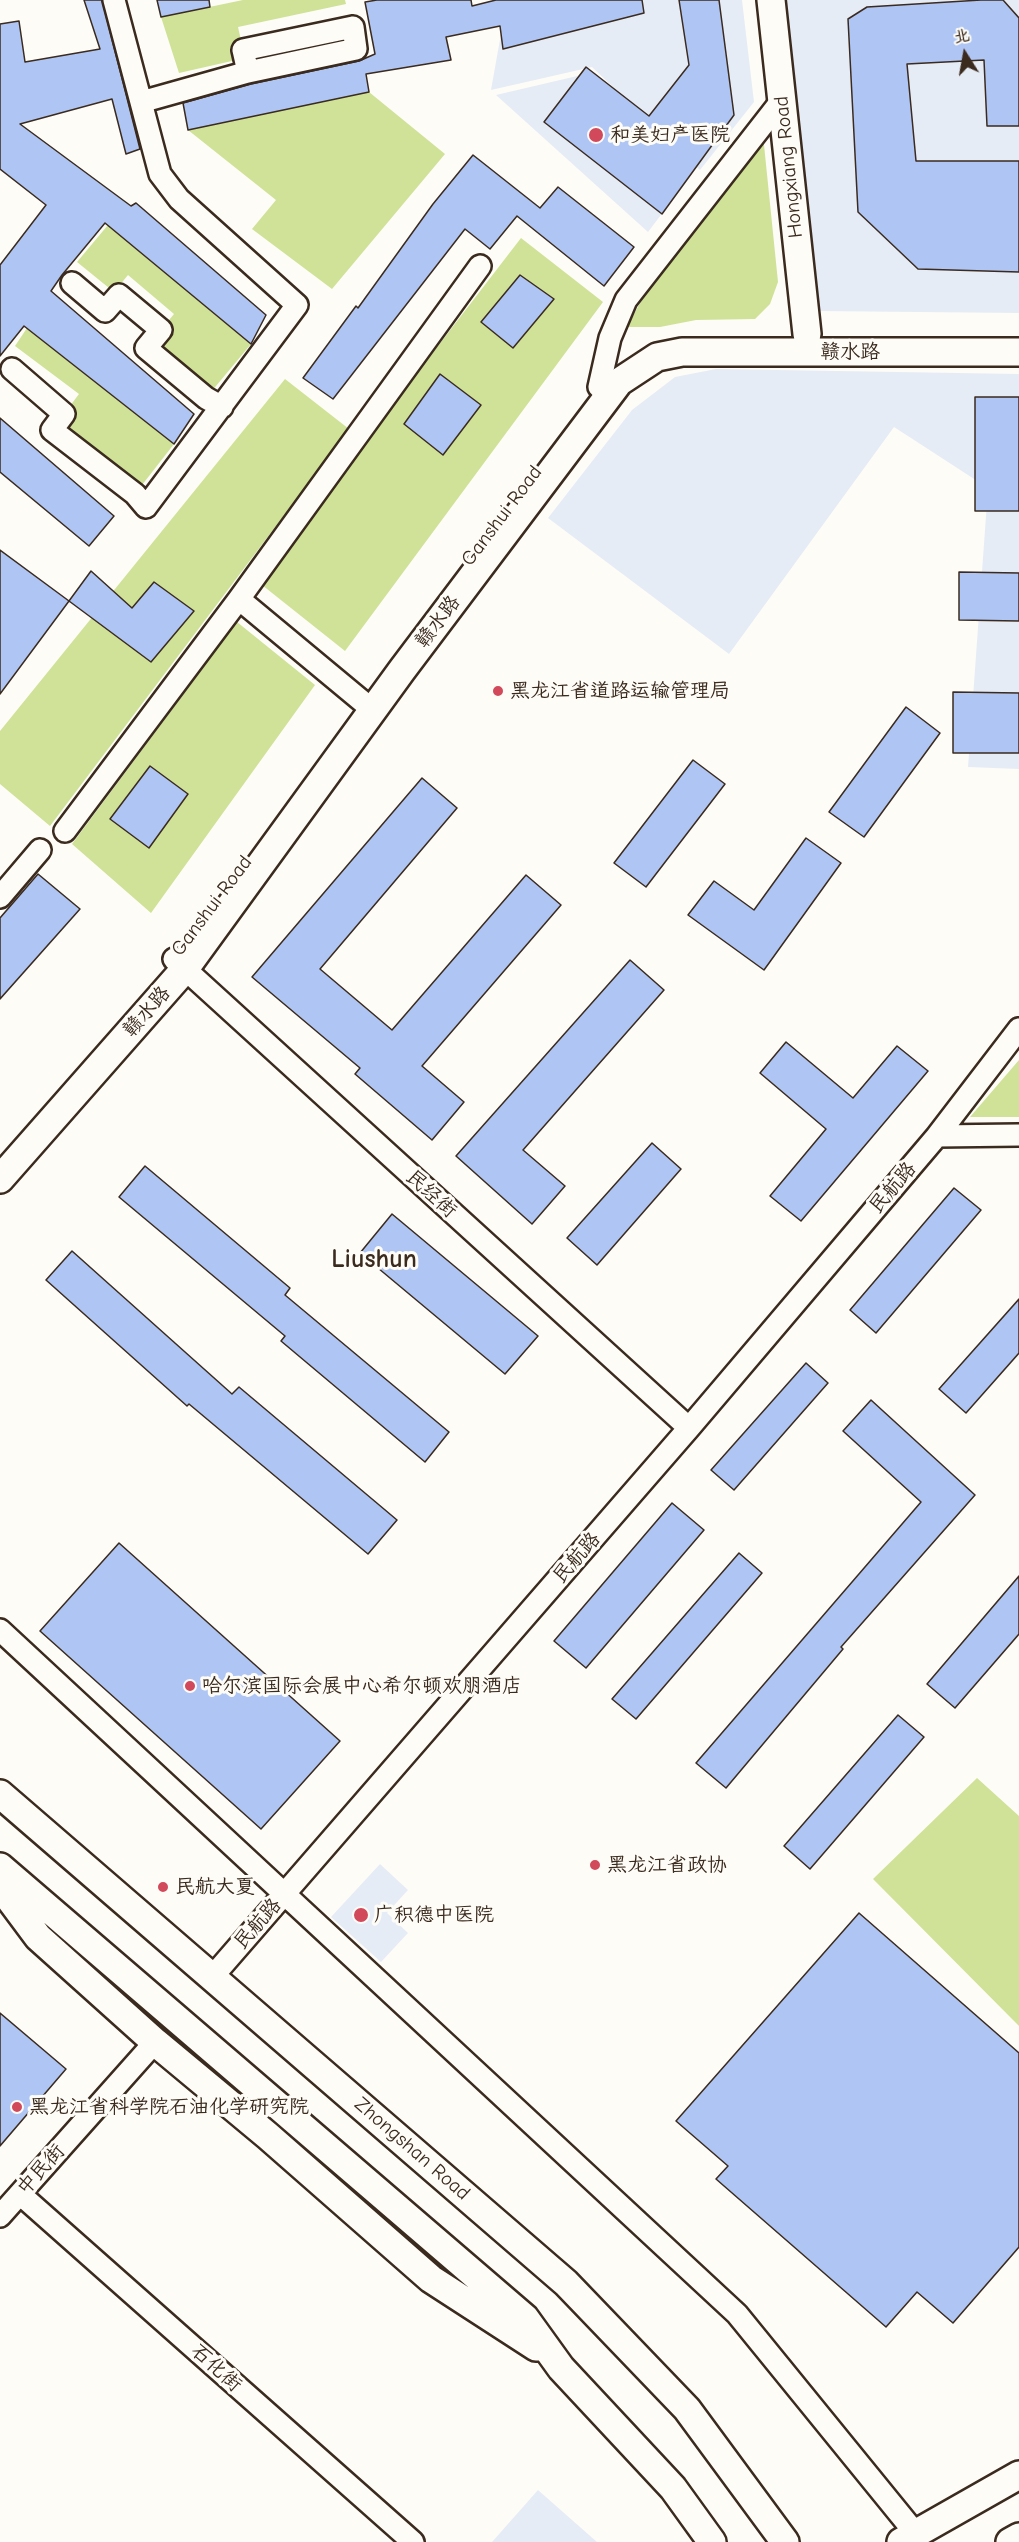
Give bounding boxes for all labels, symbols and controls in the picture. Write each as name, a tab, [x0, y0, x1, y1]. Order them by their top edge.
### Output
north arrow	[935, 24, 995, 84]
text: 北	[952, 26, 971, 47]
street label: Hongxiang Road	[770, 95, 808, 239]
place label: 和美妇产医院	[610, 123, 730, 147]
marker: 和美妇产医院	[587, 126, 605, 144]
street label: 赣水路	[820, 340, 880, 364]
street label: Ganshui Road	[457, 461, 547, 571]
street label: 赣水路	[410, 591, 466, 653]
place label: 黑龙江省道路运输管理局	[510, 679, 730, 703]
marker: 黑龙江省道路运输管理局	[491, 684, 505, 698]
street label: Ganshui Road	[167, 851, 257, 961]
street label: 赣水路	[118, 981, 176, 1043]
street label: 民航路	[865, 1157, 921, 1219]
street label: 民经街	[401, 1165, 461, 1223]
district label: Liushun	[331, 1244, 417, 1276]
street label: 民航路	[548, 1527, 606, 1589]
place label: 哈尔滨国际会展中心希尔顿欢朋酒店	[202, 1674, 522, 1698]
marker: 哈尔滨国际会展中心希尔顿欢朋酒店	[183, 1679, 197, 1693]
place label: 黑龙江省政协	[607, 1853, 727, 1877]
marker: 黑龙江省政协	[588, 1858, 602, 1872]
place label: 民航大夏	[175, 1875, 255, 1899]
marker: 民航大夏	[156, 1880, 170, 1894]
street label: 民航路	[229, 1893, 287, 1955]
place label: 广积德中医院	[374, 1903, 494, 1927]
marker: 广积德中医院	[352, 1906, 370, 1924]
street label: Zhongshan Road	[349, 2092, 475, 2206]
place label: 黑龙江省科学院石油化学研究院	[29, 2095, 309, 2119]
marker: 黑龙江省科学院石油化学研究院	[10, 2100, 24, 2114]
street label: 中民街	[12, 2140, 70, 2200]
street label: 石化街	[186, 2339, 246, 2397]

